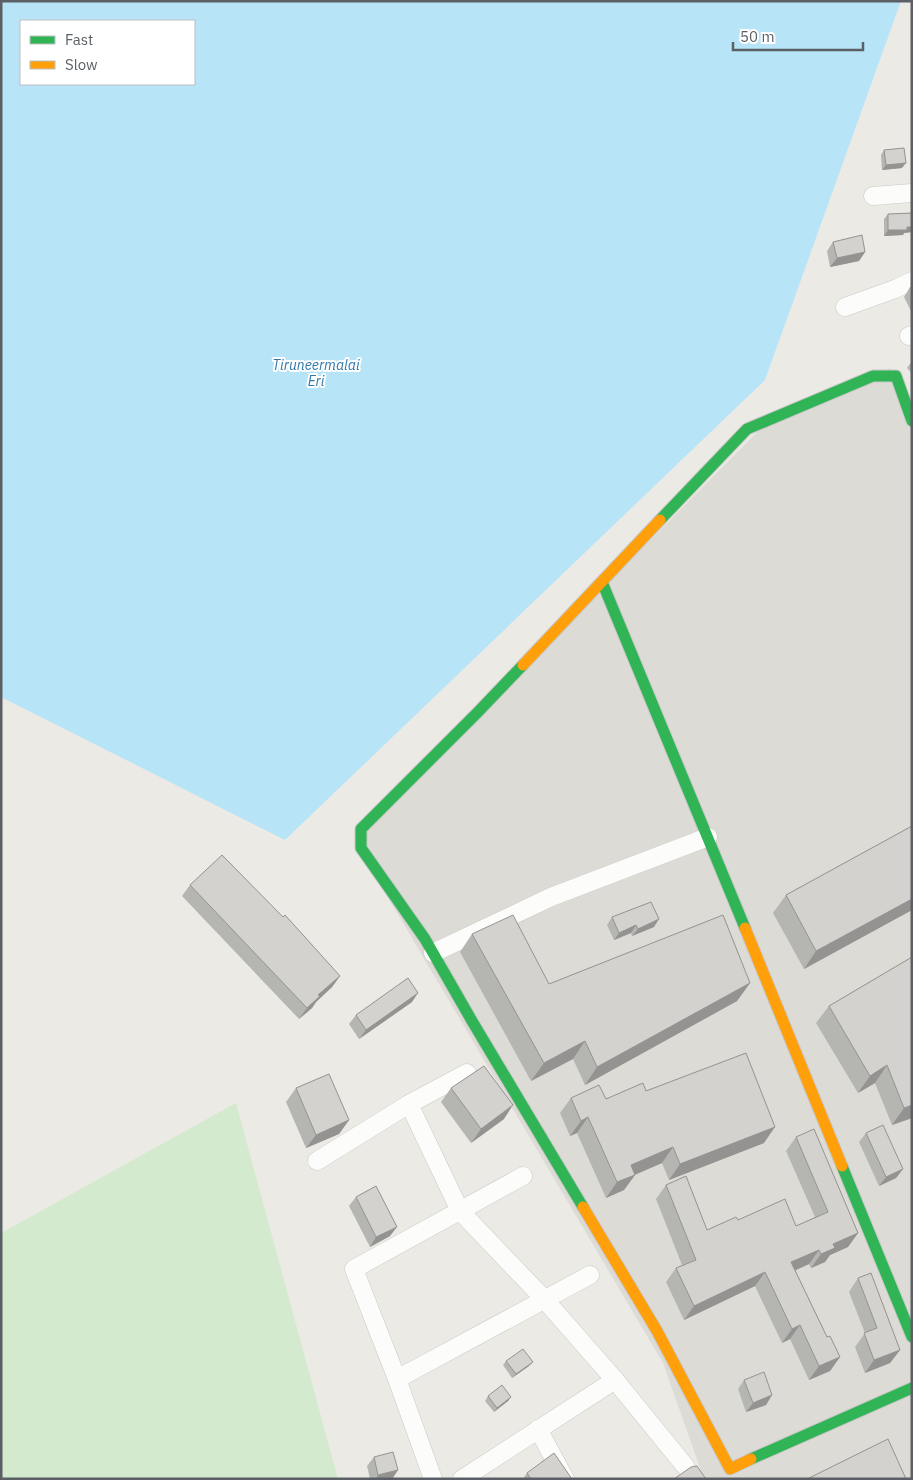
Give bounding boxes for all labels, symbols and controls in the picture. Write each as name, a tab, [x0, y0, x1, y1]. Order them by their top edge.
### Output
legend	[20, 20, 195, 85]
scale bar	[733, 20, 863, 52]
text: 50 m	[740, 27, 775, 46]
text: Fast	[65, 30, 93, 49]
text: Slow	[65, 55, 98, 74]
water label: Tiruneermalai Eri	[272, 356, 360, 390]

